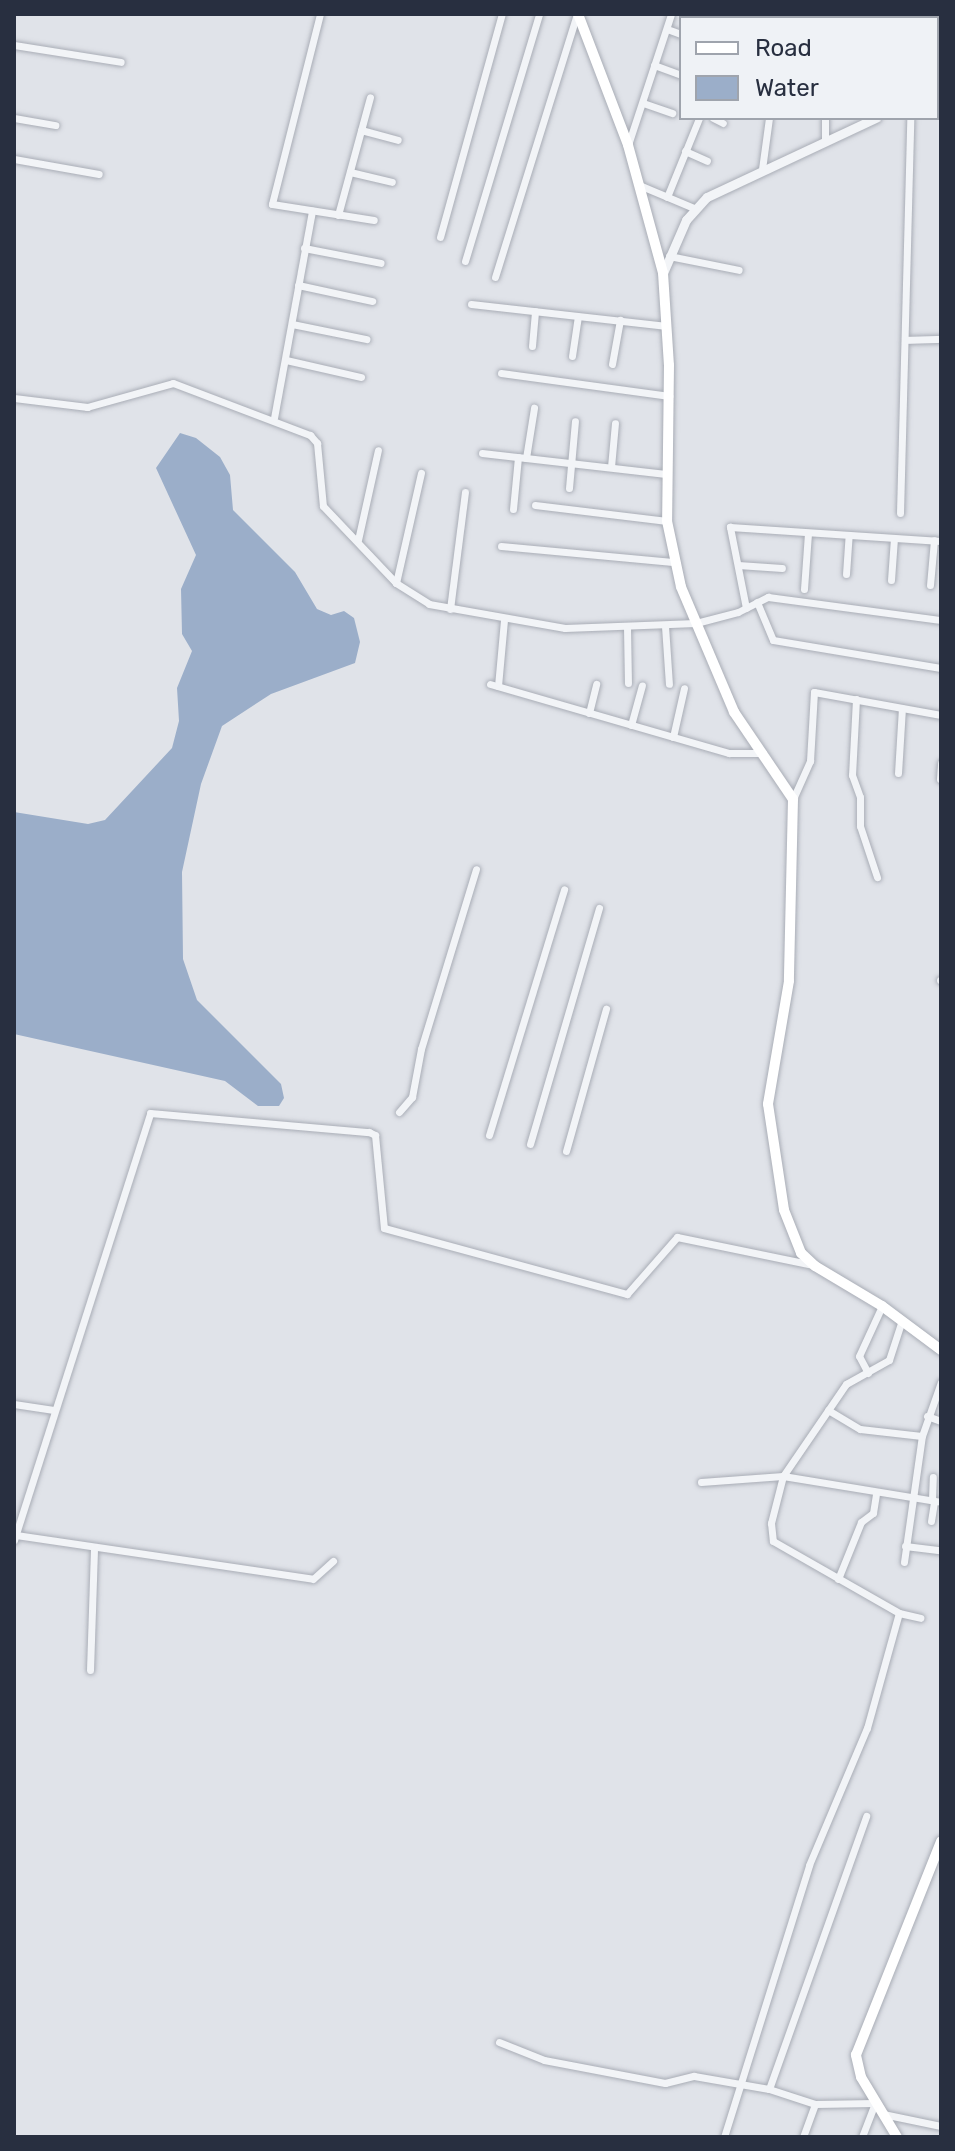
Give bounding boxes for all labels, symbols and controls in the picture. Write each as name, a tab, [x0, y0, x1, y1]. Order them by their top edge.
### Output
legend	[679, 16, 939, 120]
text: Road	[755, 34, 812, 62]
text: Water	[755, 74, 819, 102]

